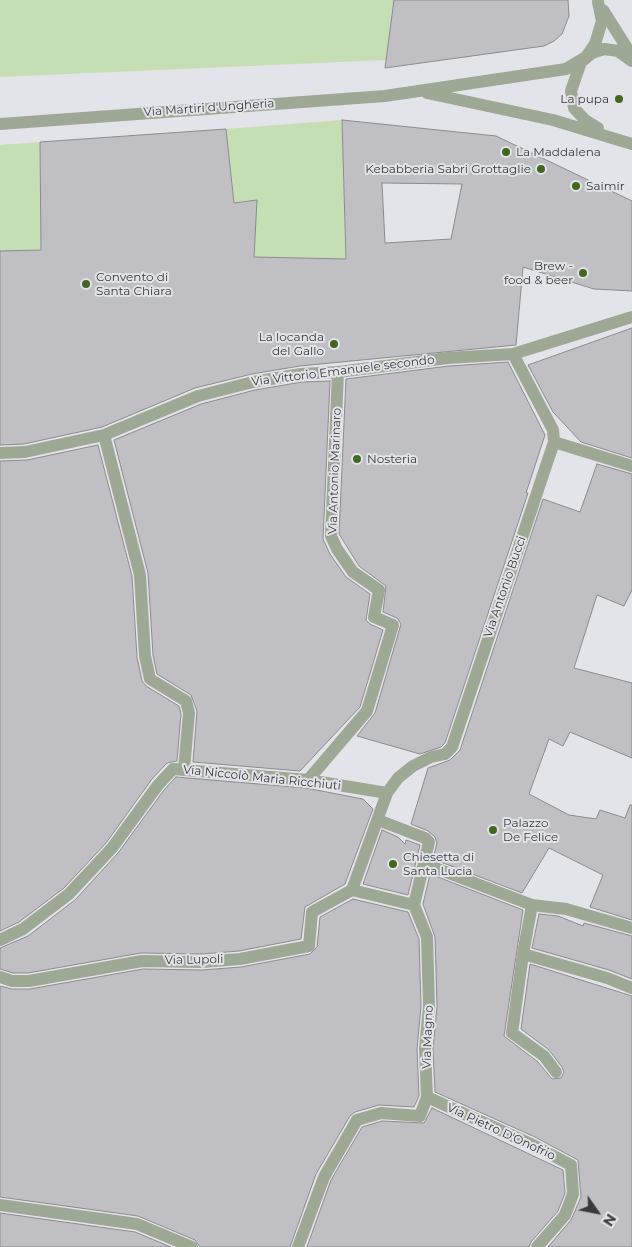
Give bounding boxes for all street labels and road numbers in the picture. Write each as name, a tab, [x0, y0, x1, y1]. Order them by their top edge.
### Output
street label: Via Martiri d'Ungheria	[143, 96, 275, 120]
street label: Via Vittorio Emanuele secondo	[251, 353, 435, 389]
street label: Via Antonio Marinaro	[326, 408, 344, 534]
street label: Via Antonio Bucci	[481, 534, 529, 640]
street label: Via Niccolò Maria Ricchiuti	[182, 763, 342, 793]
street label: Via Lupoli	[164, 952, 224, 968]
street label: Via Magno	[420, 1005, 436, 1069]
street label: Via Pietro D'Onofrio	[444, 1101, 558, 1163]

